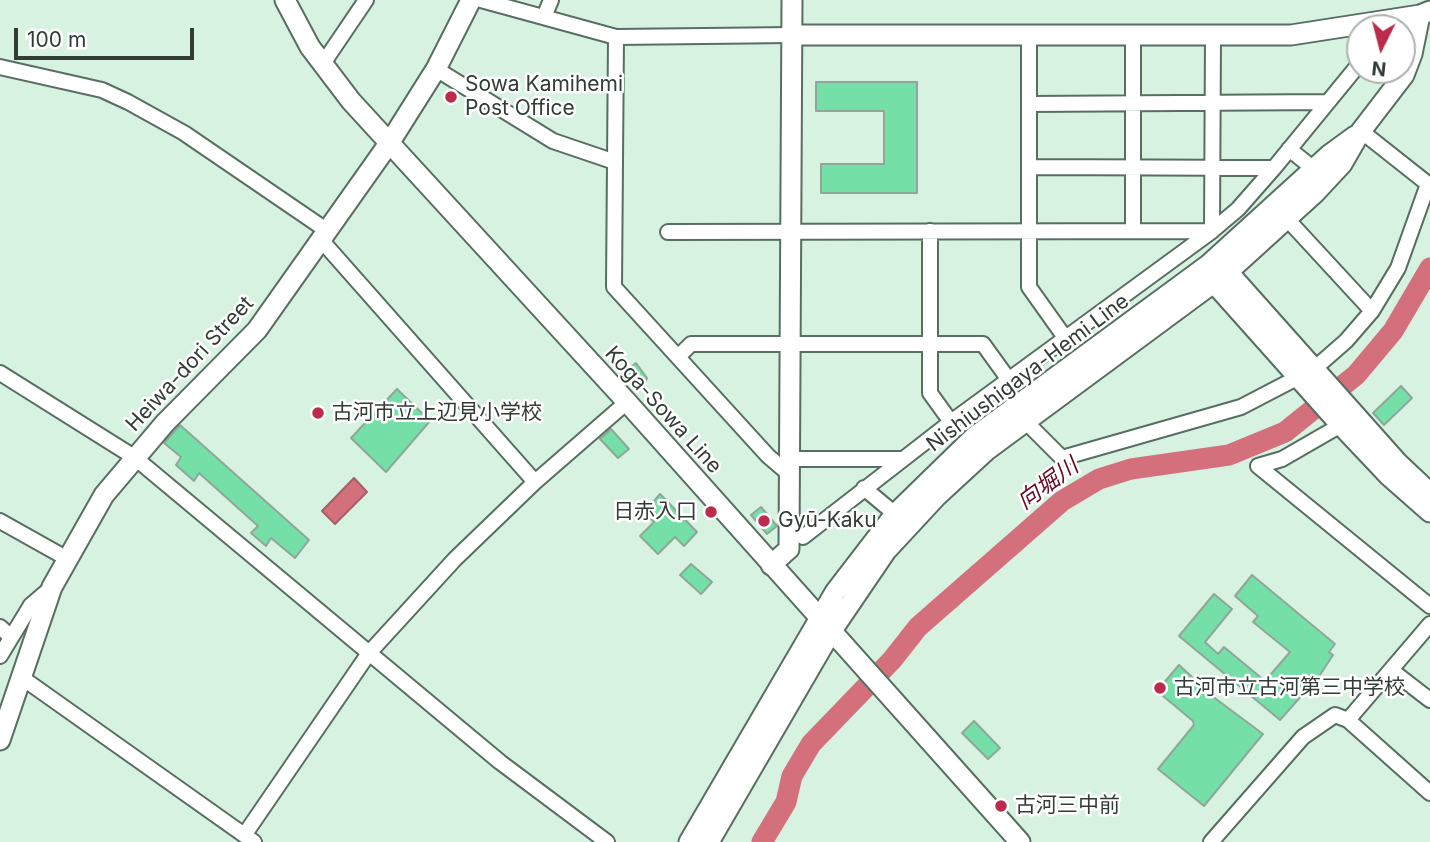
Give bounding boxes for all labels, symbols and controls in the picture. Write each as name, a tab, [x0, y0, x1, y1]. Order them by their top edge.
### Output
scale bar	[18, 14, 198, 58]
north arrow	[1346, 14, 1416, 84]
text: 100 m	[27, 27, 86, 52]
text: N	[1371, 56, 1387, 81]
place label: Sowa Kamihemi Post Office	[465, 72, 623, 122]
marker: Sowa Kamihemi Post Office	[443, 89, 459, 105]
street label: Nishiushigaya-Hemi Line	[922, 289, 1134, 457]
street label: Heiwa-dori Street	[121, 291, 259, 437]
street label: Koga-Sowa Line	[599, 341, 727, 479]
place label: 古河市立上辺見小学校	[332, 400, 542, 426]
marker: 古河市立上辺見小学校	[310, 405, 326, 421]
water label: 向堀川	[1012, 453, 1084, 515]
place label: 日赤入口	[613, 499, 697, 525]
marker: 日赤入口	[703, 504, 719, 520]
place label: Gyū-Kaku	[778, 508, 877, 534]
marker: Gyū-Kaku	[756, 513, 772, 529]
place label: 古河市立古河第三中学校	[1174, 675, 1405, 701]
marker: 古河市立古河第三中学校	[1152, 680, 1168, 696]
place label: 古河三中前	[1015, 793, 1120, 819]
marker: 古河三中前	[993, 798, 1009, 814]

